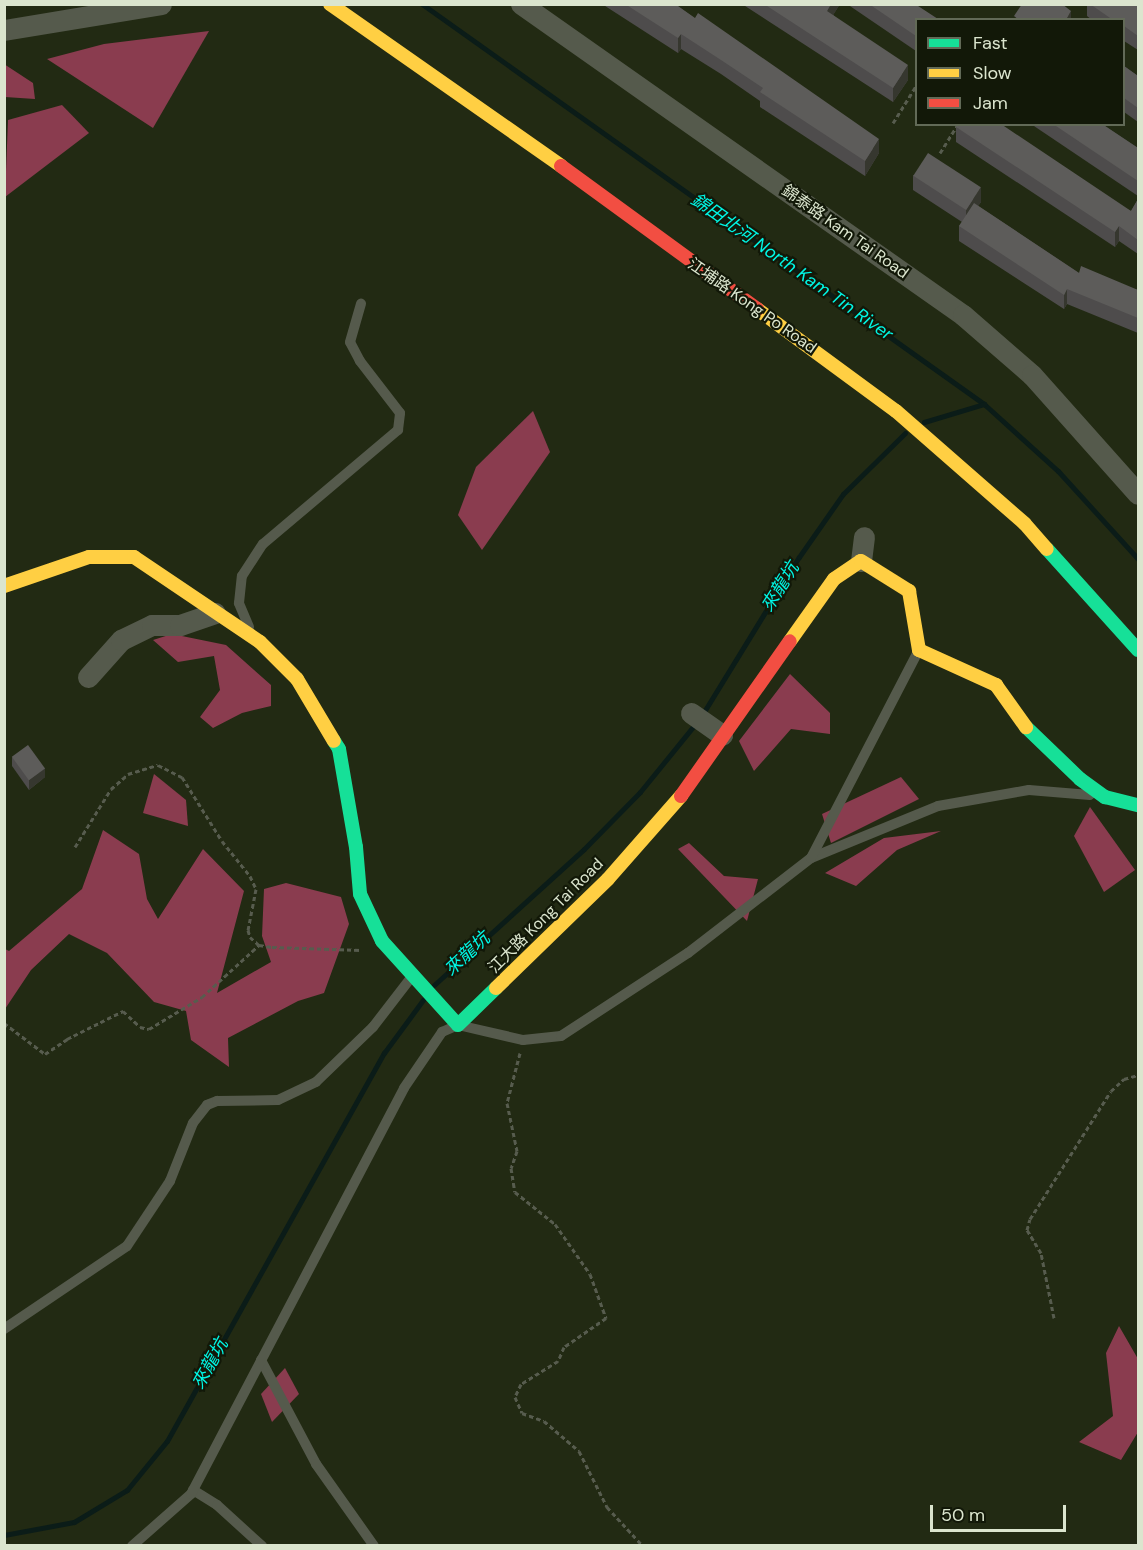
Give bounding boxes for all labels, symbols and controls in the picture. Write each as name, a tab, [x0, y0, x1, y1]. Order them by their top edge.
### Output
legend	[915, 18, 1125, 126]
text: Fast	[973, 31, 1008, 55]
text: Slow	[973, 61, 1012, 85]
text: Jam	[973, 91, 1008, 115]
street label: 錦泰路 Kam Tai Road	[778, 181, 912, 283]
water label: 錦田北河 North Kam Tin River	[687, 189, 897, 345]
street label: 江埔路 Kong Po Road	[684, 254, 820, 358]
water label: 來龍坑	[757, 558, 803, 616]
street label: 江大路 Kong Tai Road	[484, 854, 608, 978]
water label: 來龍坑	[440, 928, 494, 980]
water label: 來龍坑	[187, 1335, 233, 1393]
scale bar	[933, 1493, 1070, 1531]
text: 50 m	[941, 1503, 985, 1527]

